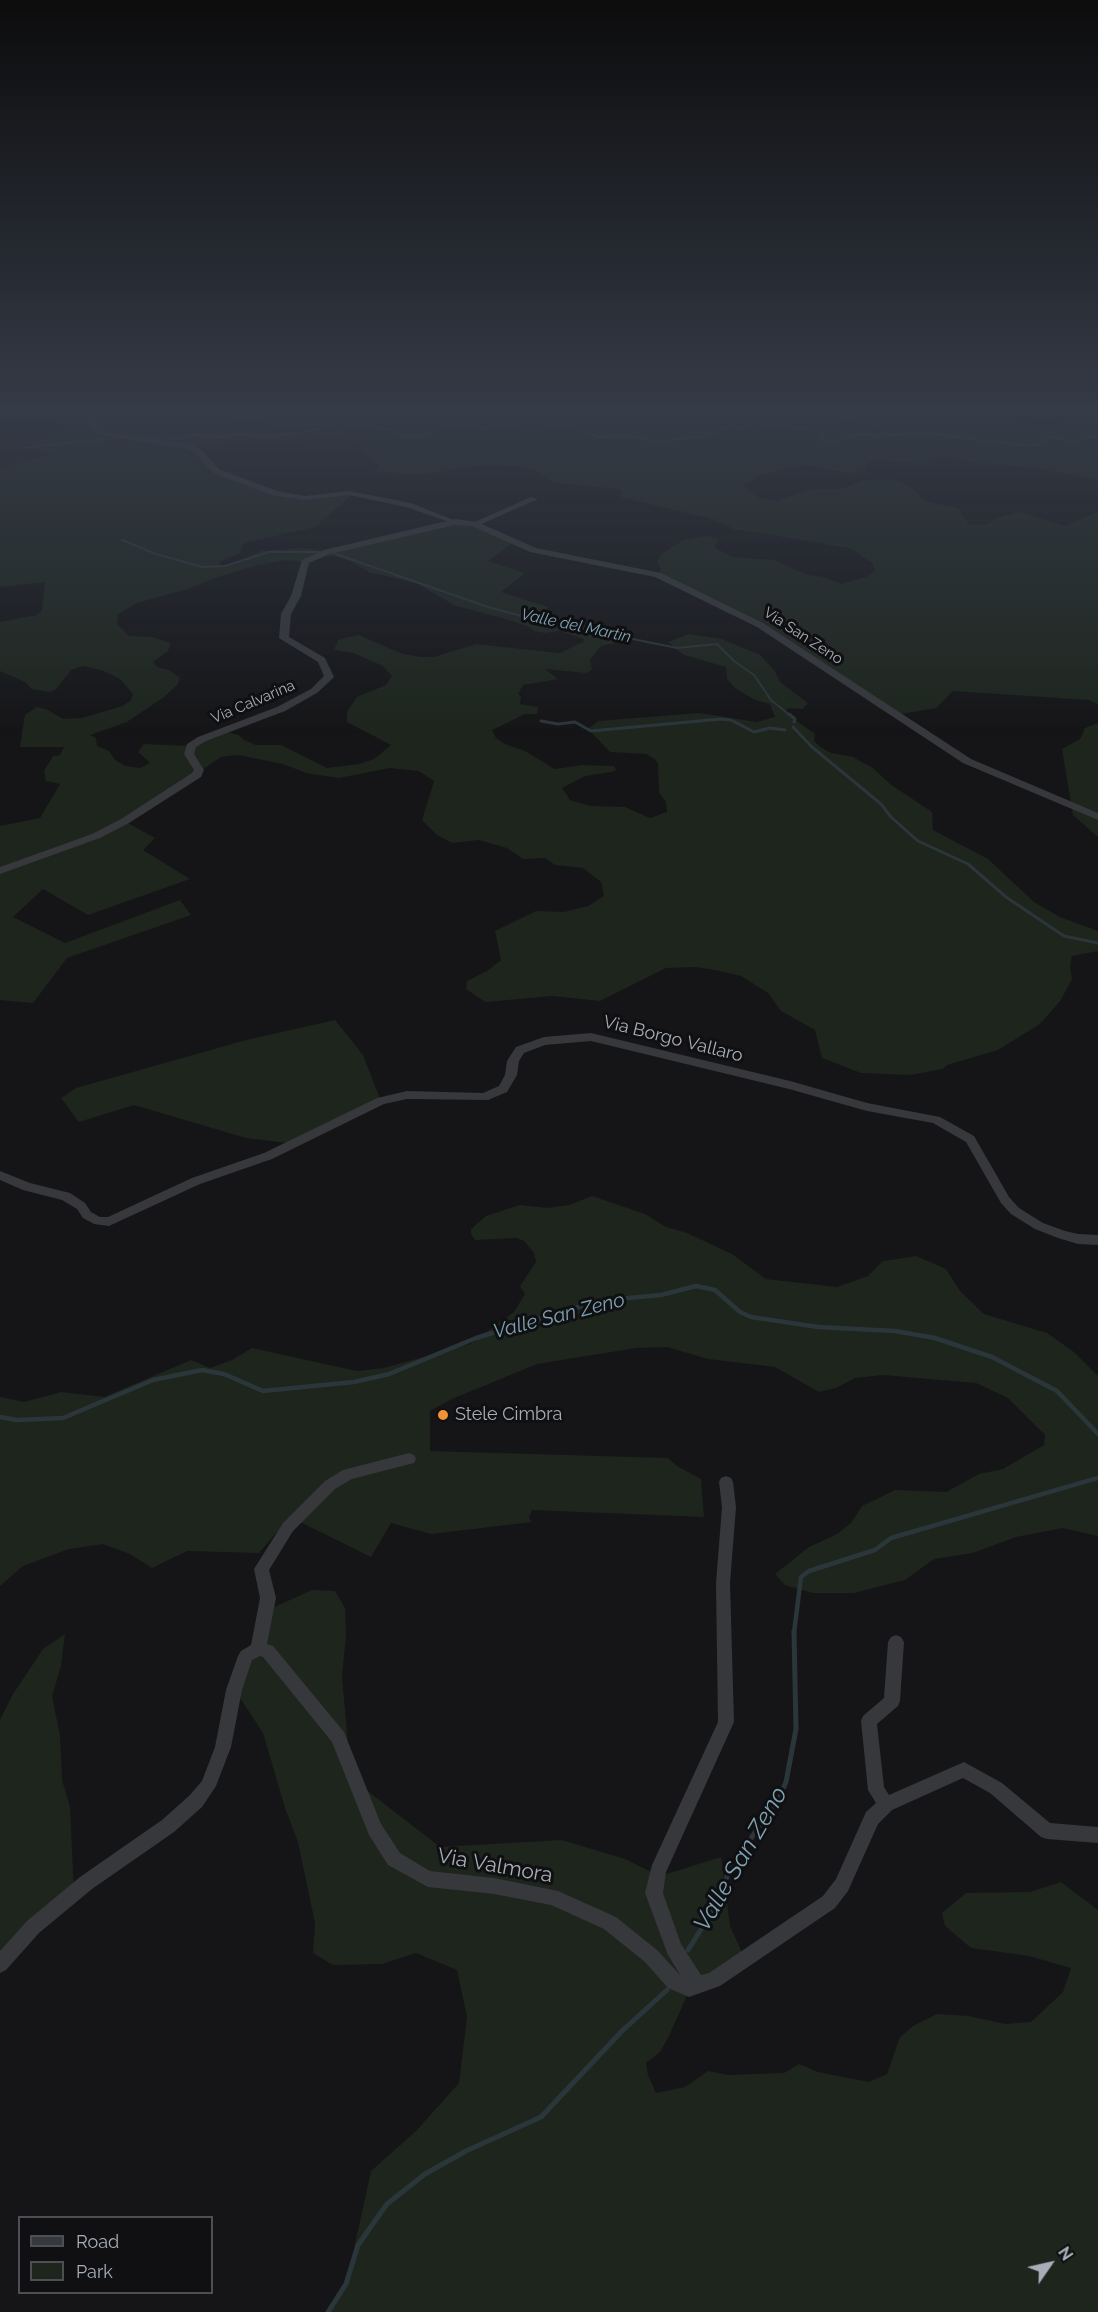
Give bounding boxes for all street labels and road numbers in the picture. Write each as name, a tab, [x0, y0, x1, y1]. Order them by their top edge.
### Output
street label: Via San Zeno	[760, 604, 846, 668]
street label: Via Calvarina	[208, 676, 298, 728]
street label: Via Borgo Vallaro	[601, 1011, 745, 1067]
street label: Via Valmora	[435, 1843, 555, 1889]

